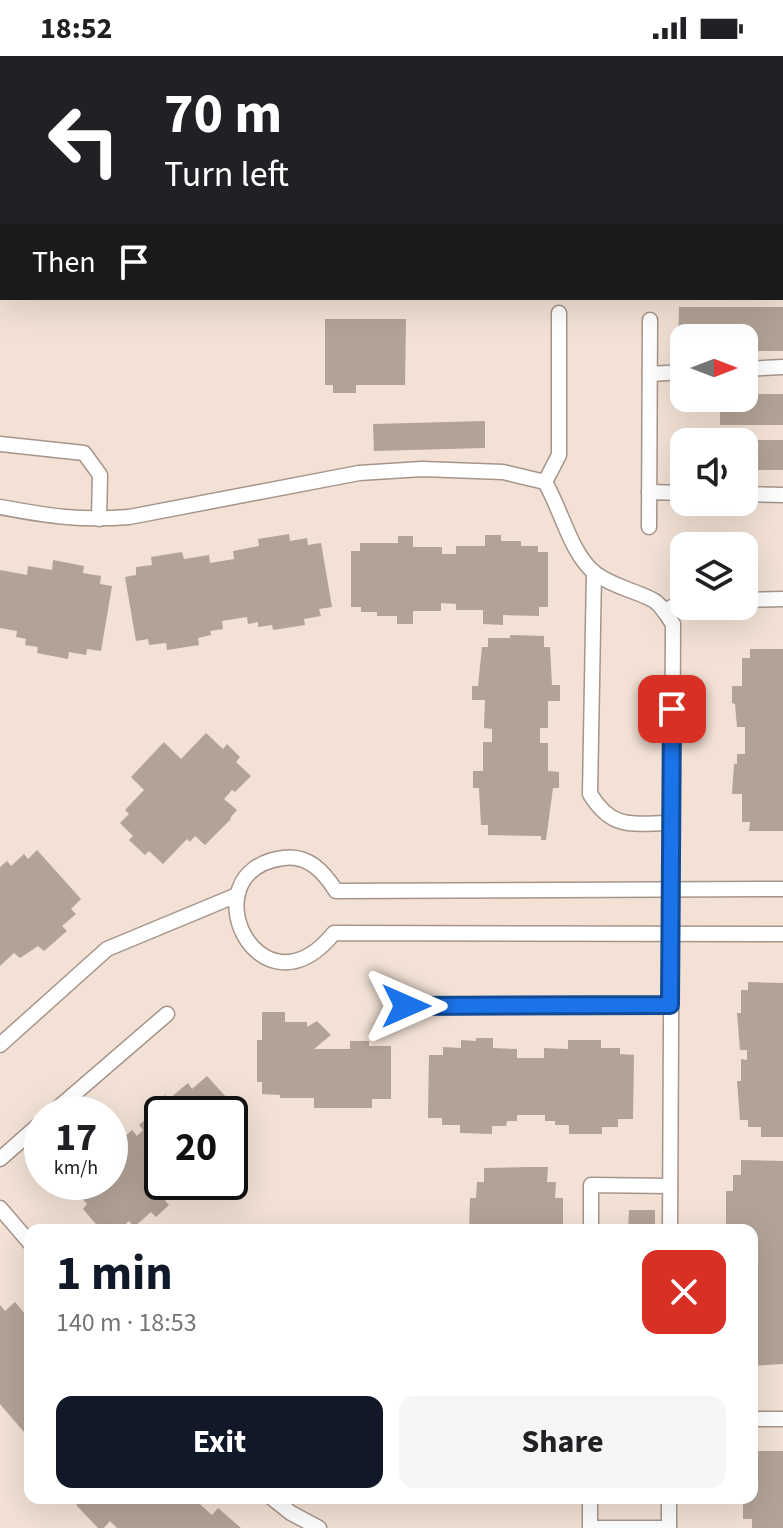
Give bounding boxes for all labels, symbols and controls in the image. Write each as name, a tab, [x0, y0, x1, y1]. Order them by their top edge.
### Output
text: 18:52	[40, 7, 112, 50]
text: 70 m	[164, 75, 282, 154]
icon: left	[32, 88, 136, 192]
text: Turn left	[164, 149, 289, 200]
icon: arrive	[112, 240, 156, 284]
text: Then	[32, 241, 96, 284]
north arrow	[670, 324, 758, 412]
map controls	[670, 324, 758, 620]
button: sound	[670, 428, 758, 516]
button: layers	[670, 532, 758, 620]
pin	[638, 675, 706, 743]
icon: arrive	[650, 687, 694, 731]
position arrow	[364, 964, 448, 1048]
speed limit sign: 20	[144, 1096, 248, 1200]
text: 17	[55, 1109, 97, 1166]
text: km/h	[54, 1154, 98, 1182]
text: 1 min	[56, 1240, 173, 1308]
button: close	[642, 1250, 726, 1334]
text: 140 m · 18:53	[56, 1304, 197, 1341]
button: Exit	[56, 1396, 383, 1488]
button: Share	[399, 1396, 726, 1488]

